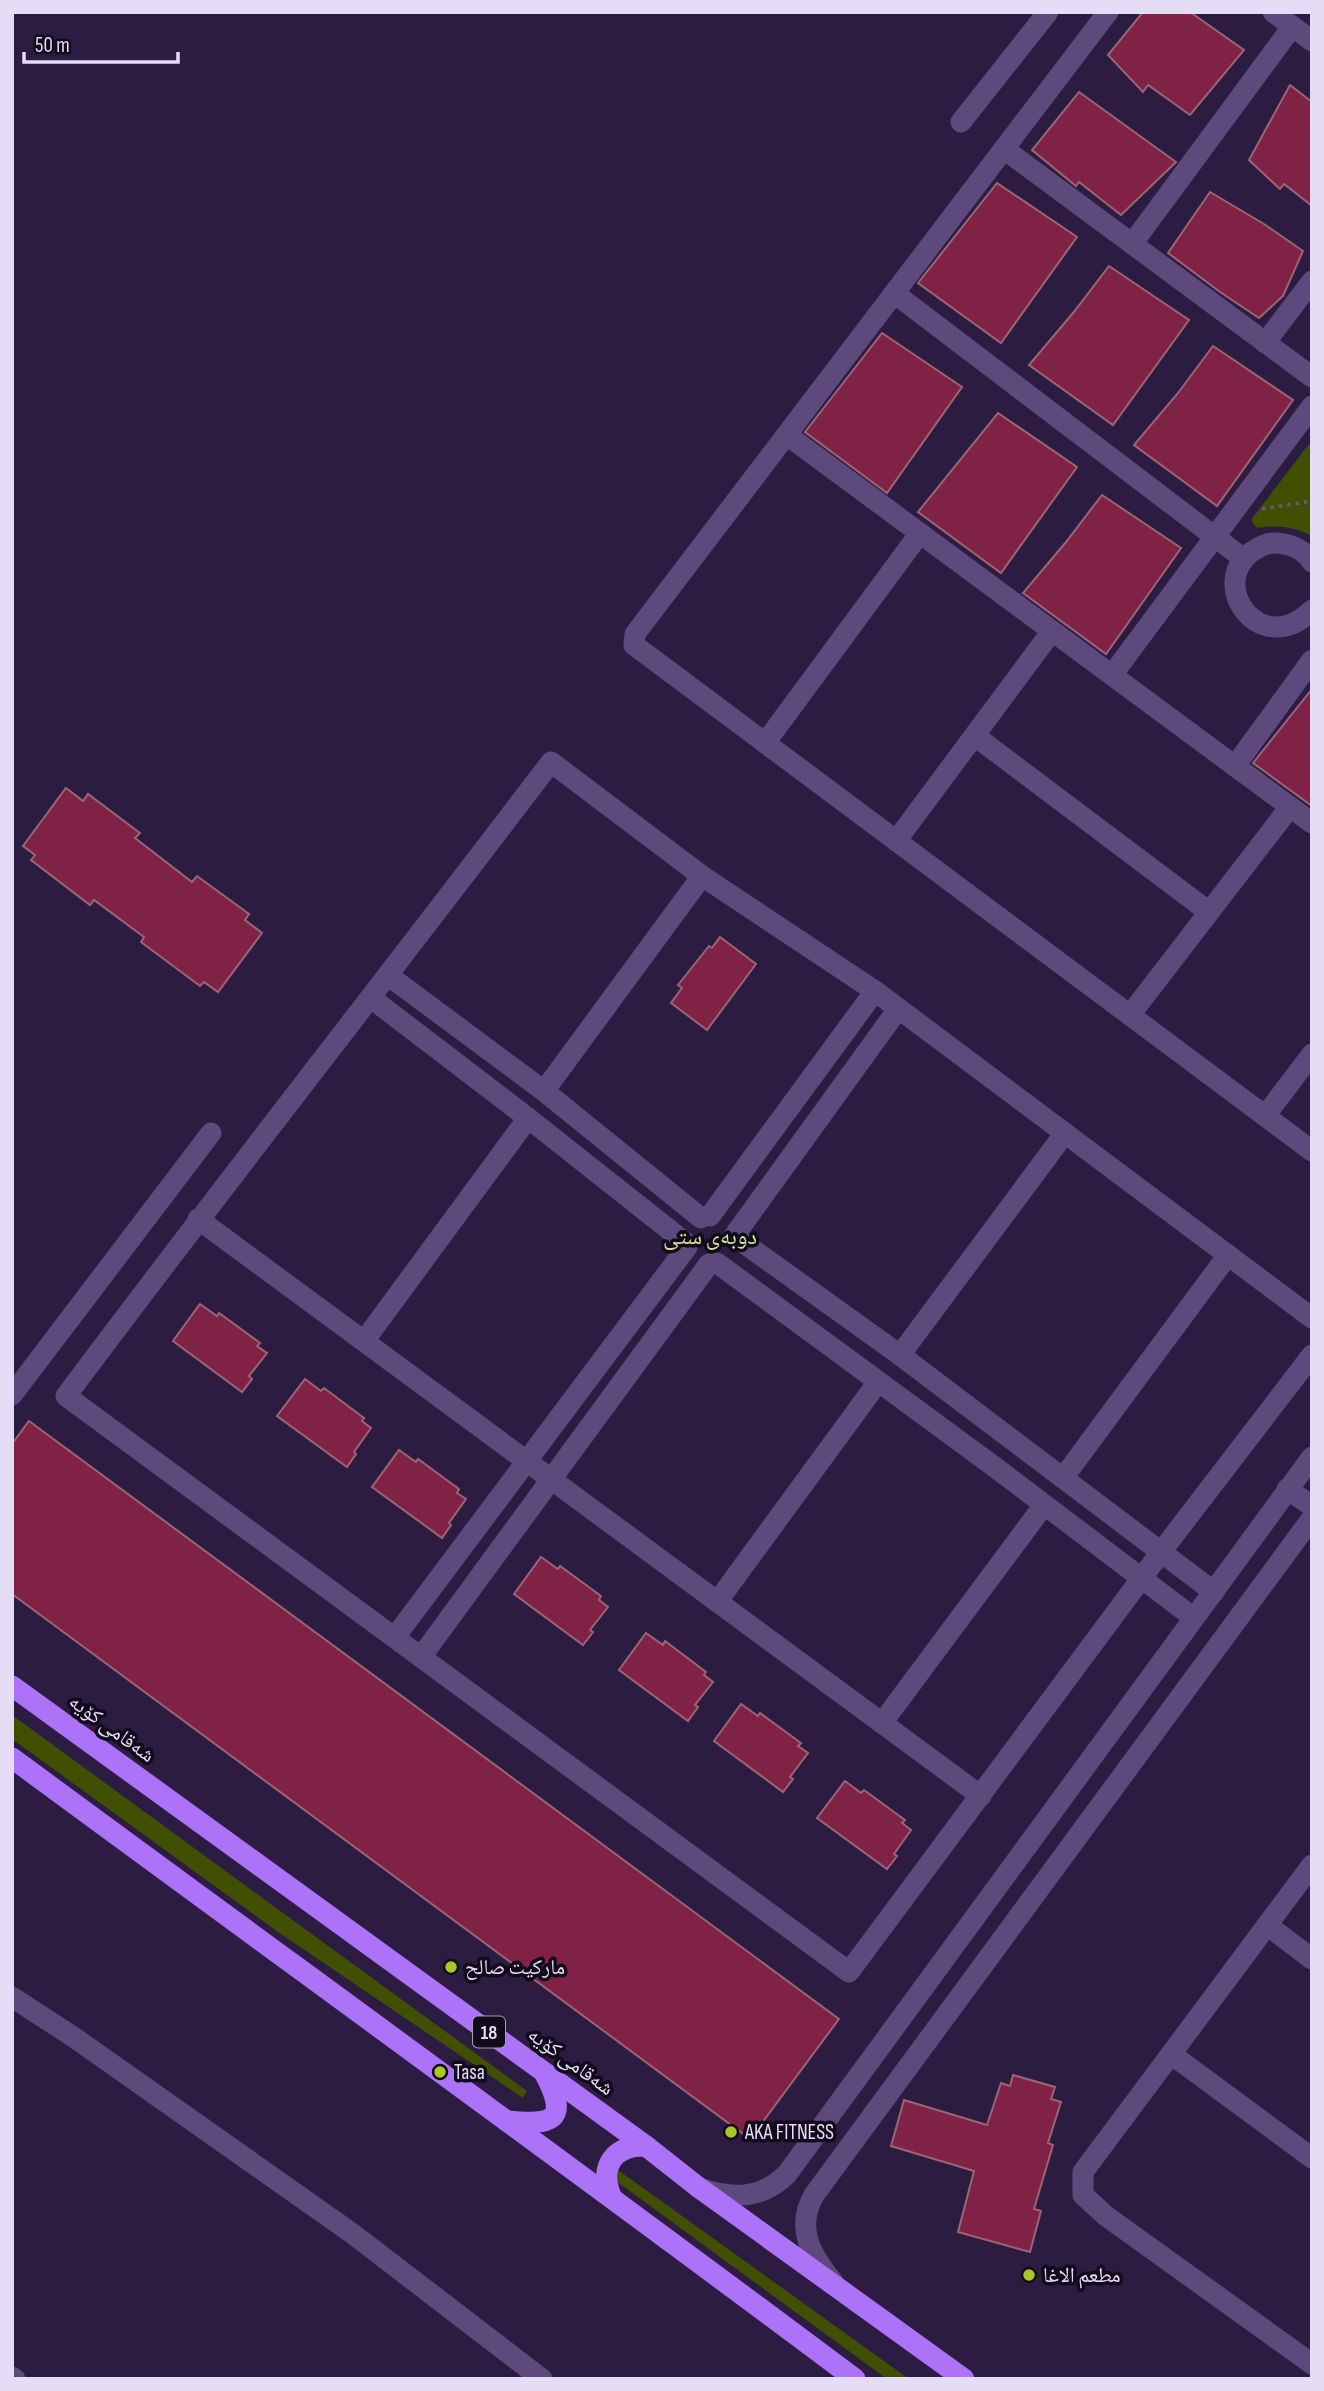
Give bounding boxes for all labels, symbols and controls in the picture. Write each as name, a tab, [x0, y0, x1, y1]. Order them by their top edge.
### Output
scale bar	[24, 21, 178, 65]
text: 50 m	[35, 33, 70, 58]
district label: دوبه‌ی ستی	[663, 1223, 757, 1251]
street label: شەقامی کۆیە	[64, 1689, 160, 1768]
place label: ماركيت صالح	[465, 1955, 565, 1980]
marker: ماركيت صالح	[443, 1959, 459, 1975]
road number: 18	[473, 2016, 505, 2048]
street label: شەقامی کۆیە	[523, 2022, 619, 2101]
place label: Tasa	[454, 2060, 485, 2085]
marker: Tasa	[432, 2064, 448, 2080]
place label: AKA FITNESS	[744, 2120, 834, 2145]
marker: AKA FITNESS	[723, 2124, 739, 2140]
place label: مطعم الاغا	[1043, 2263, 1121, 2289]
marker: مطعم الاغا	[1021, 2267, 1037, 2283]

